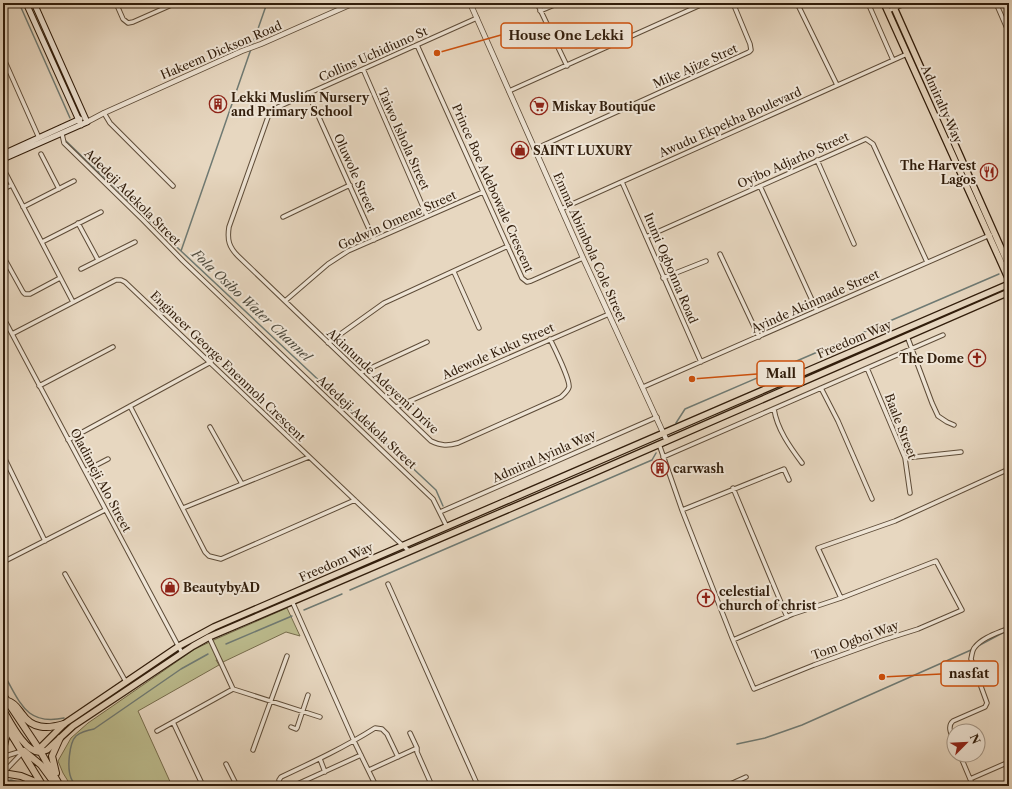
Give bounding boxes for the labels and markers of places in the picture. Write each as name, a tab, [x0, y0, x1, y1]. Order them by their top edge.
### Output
callout: House One Lekki	[501, 23, 632, 48]
place label: Lekki Muslim Nursery and Primary School	[231, 90, 370, 119]
building icon: Lekki Muslim Nursery and Primary School	[208, 94, 228, 114]
supermarket icon: Miskay Boutique	[529, 96, 549, 116]
place label: Miskay Boutique	[552, 99, 656, 114]
shop icon: SAINT LUXURY	[510, 140, 530, 160]
place label: SAINT LUXURY	[533, 143, 634, 158]
place label: The Harvest Lagos	[900, 158, 976, 187]
restaurant icon: The Harvest Lagos	[979, 162, 999, 182]
church icon: The Dome	[967, 348, 987, 368]
place label: The Dome	[899, 351, 964, 366]
callout: Mall	[757, 361, 804, 386]
building icon: carwash	[650, 458, 670, 478]
place label: carwash	[673, 461, 725, 476]
shop icon: BeautybyAD	[160, 577, 180, 597]
place label: BeautybyAD	[183, 580, 260, 595]
place label: celestial church of christ	[719, 584, 816, 613]
church icon: celestial church of christ	[696, 588, 716, 608]
callout: nasfat	[941, 661, 998, 686]

